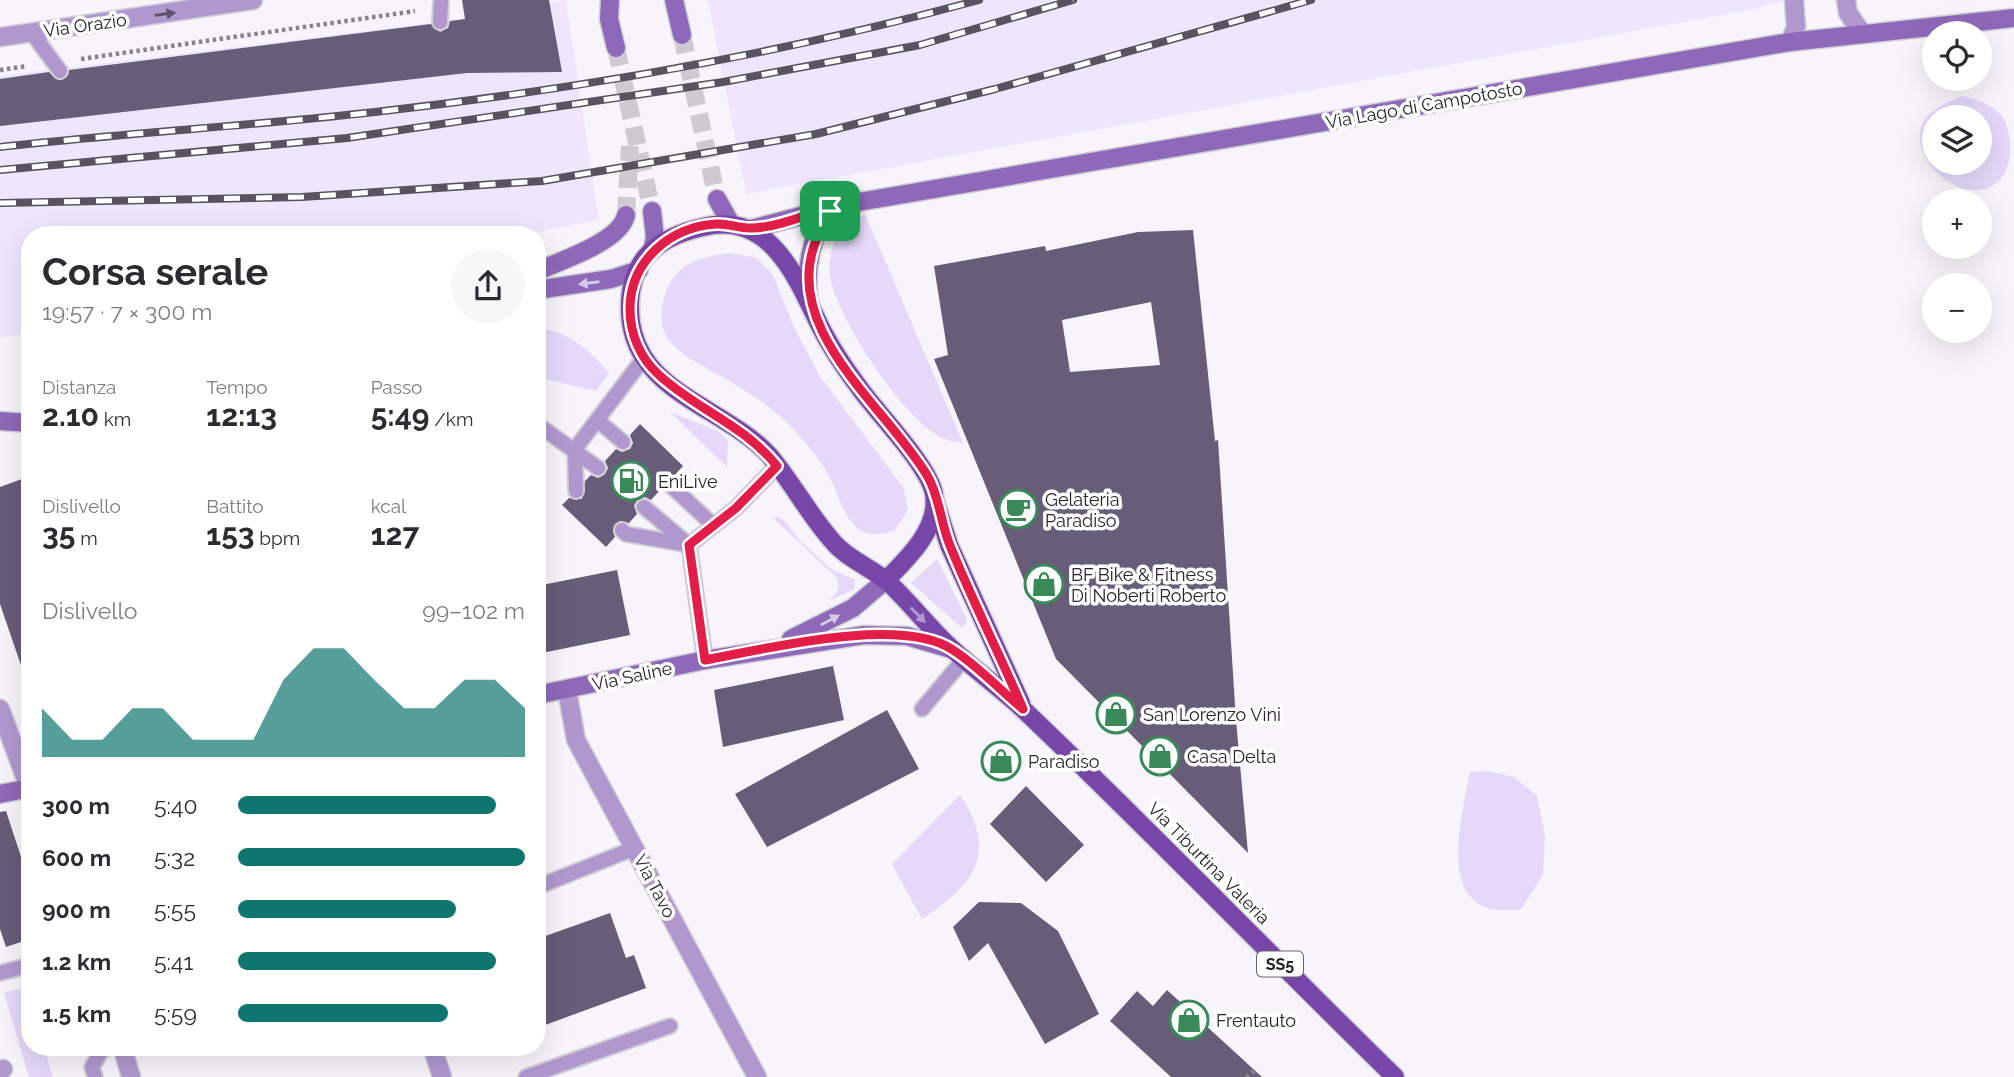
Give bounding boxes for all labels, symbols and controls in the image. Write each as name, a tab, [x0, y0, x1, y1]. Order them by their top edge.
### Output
one-way arrow	[154, 8, 176, 19]
street label: Via Orazio	[42, 9, 128, 41]
map controls	[1922, 21, 1992, 343]
button: locate	[1922, 21, 1992, 91]
street label: Via Lago di Campotosto	[1324, 77, 1524, 133]
button: layers	[1922, 105, 1992, 175]
pin	[800, 181, 860, 241]
button: +	[1922, 189, 1992, 259]
icon: arrive	[811, 192, 849, 230]
text: Corsa serale	[42, 249, 268, 294]
button: share	[451, 249, 525, 323]
button: −	[1922, 273, 1992, 343]
one-way arrow	[578, 277, 600, 288]
text: 19:57 · 7 × 300 m	[42, 298, 212, 325]
text: Distanza	[42, 376, 116, 398]
text: Tempo	[206, 376, 267, 398]
text: Passo	[371, 376, 422, 398]
text: 2.10	[42, 398, 99, 433]
text: 12:13	[206, 398, 277, 433]
text: 5:49	[371, 398, 430, 433]
text: km	[99, 408, 131, 430]
text: /km	[430, 408, 473, 430]
fuel station icon: EniLive	[610, 460, 652, 502]
place label: EniLive	[658, 471, 718, 492]
cafe icon: Gelateria Paradiso	[997, 488, 1039, 530]
place label: Gelateria Paradiso	[1045, 489, 1120, 531]
text: Dislivello	[42, 495, 121, 517]
text: Battito	[206, 495, 264, 517]
text: kcal	[371, 495, 406, 517]
text: 35	[42, 517, 75, 552]
text: 153	[206, 517, 255, 552]
text: 127	[371, 517, 419, 552]
text: m	[75, 527, 98, 549]
text: bpm	[255, 527, 300, 549]
shop icon: BF Bike & Fitness Di Noberti Roberto	[1023, 563, 1065, 605]
place label: BF Bike & Fitness Di Noberti Roberto	[1071, 564, 1226, 606]
text: Dislivello	[42, 597, 137, 624]
text: 99–102 m	[422, 597, 525, 624]
one-way arrow	[910, 606, 926, 623]
one-way arrow	[820, 614, 840, 626]
street label: Via Saline	[590, 657, 674, 695]
shop icon: San Lorenzo Vini	[1095, 693, 1137, 735]
place label: San Lorenzo Vini	[1143, 704, 1281, 725]
shop icon: Casa Delta	[1139, 735, 1181, 777]
shop icon: Paradiso	[980, 740, 1022, 782]
place label: Casa Delta	[1187, 746, 1276, 767]
place label: Paradiso	[1028, 751, 1100, 772]
text: 300 m	[42, 792, 110, 819]
text: 5:40	[154, 792, 198, 819]
street label: Via Tiburtina Valeria	[1144, 798, 1274, 928]
text: 600 m	[42, 844, 111, 871]
text: 5:32	[154, 844, 195, 871]
street label: Via Tavo	[630, 851, 681, 921]
text: 900 m	[42, 896, 111, 923]
text: 5:55	[154, 896, 196, 923]
text: 1.2 km	[42, 948, 111, 975]
text: 5:41	[154, 948, 193, 975]
road number: SS5	[1257, 952, 1303, 976]
shop icon: Frentauto	[1168, 999, 1210, 1041]
text: 1.5 km	[42, 1000, 111, 1027]
text: 5:59	[154, 1000, 197, 1027]
place label: Frentauto	[1216, 1010, 1296, 1031]

